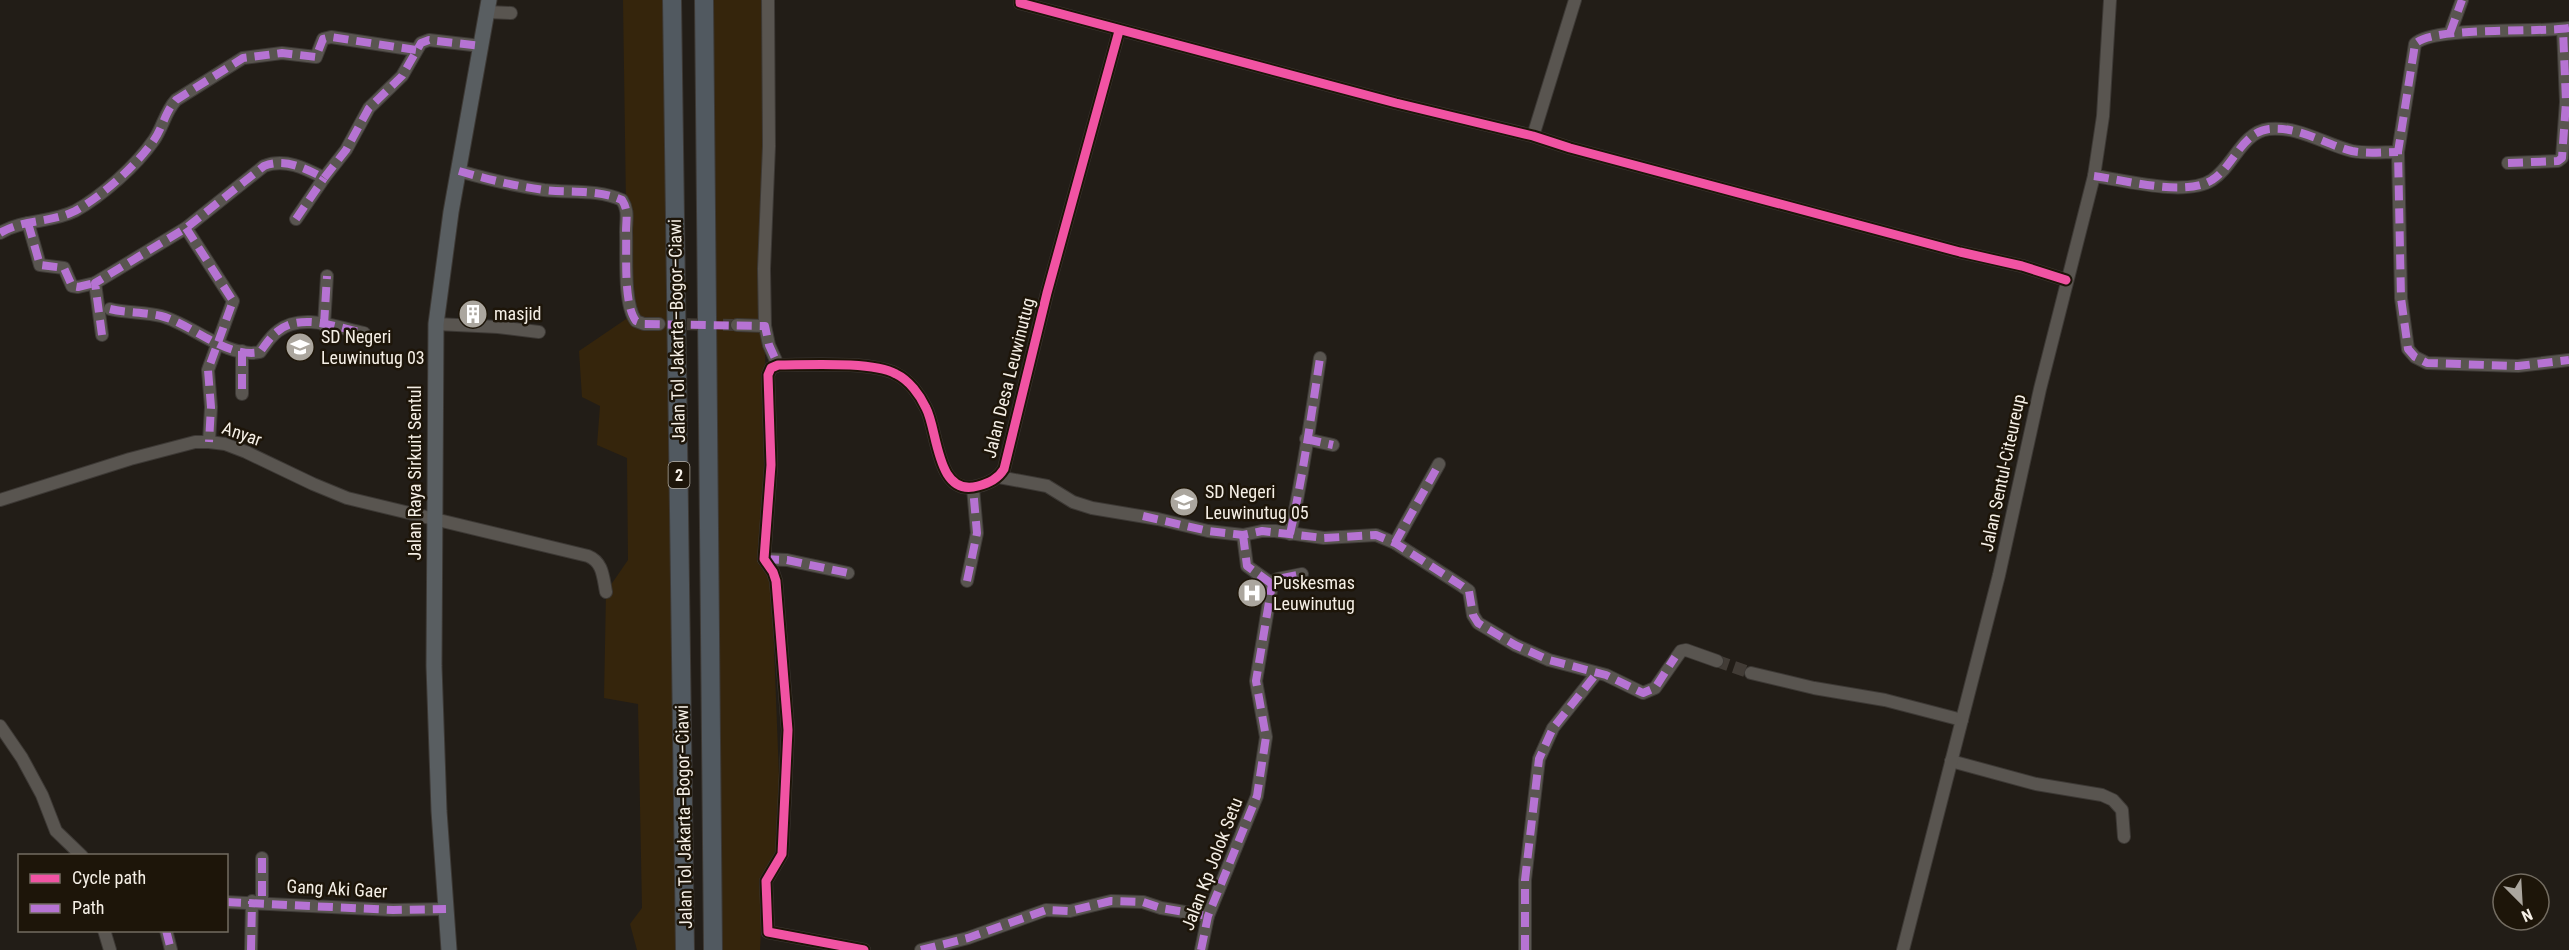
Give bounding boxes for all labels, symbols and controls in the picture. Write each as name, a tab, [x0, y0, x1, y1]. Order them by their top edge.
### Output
street label: Jalan Tol Jakarta–Bogor–Ciawi	[664, 219, 689, 443]
street label: Jalan Desa Leuwinutug	[978, 296, 1039, 460]
building icon: masjid	[457, 298, 489, 330]
place label: masjid	[494, 303, 541, 324]
place label: SD Negeri Leuwinutug 03	[321, 326, 425, 368]
school or university icon: SD Negeri Leuwinutug 03	[284, 331, 316, 363]
street label: Jalan Raya Sirkuit Sentul	[404, 385, 425, 561]
street label: Jalan Sentul-Citeureup	[1976, 392, 2029, 553]
street label: Anyar	[220, 417, 265, 450]
road number: 2	[668, 462, 690, 488]
place label: SD Negeri Leuwinutug 05	[1205, 481, 1309, 523]
school or university icon: SD Negeri Leuwinutug 05	[1168, 486, 1200, 518]
place label: Puskesmas Leuwinutug	[1273, 572, 1355, 614]
hospital icon: Puskesmas Leuwinutug	[1236, 577, 1268, 609]
street label: Jalan Tol Jakarta–Bogor–Ciawi	[671, 705, 696, 929]
street label: Jalan Kp Jolok Setu	[1177, 794, 1247, 933]
legend	[18, 854, 228, 932]
text: Cycle path	[72, 867, 146, 888]
north arrow	[2491, 872, 2551, 932]
street label: Gang Aki Gaer	[286, 875, 388, 902]
text: Path	[72, 897, 105, 918]
text: N	[2519, 905, 2535, 926]

